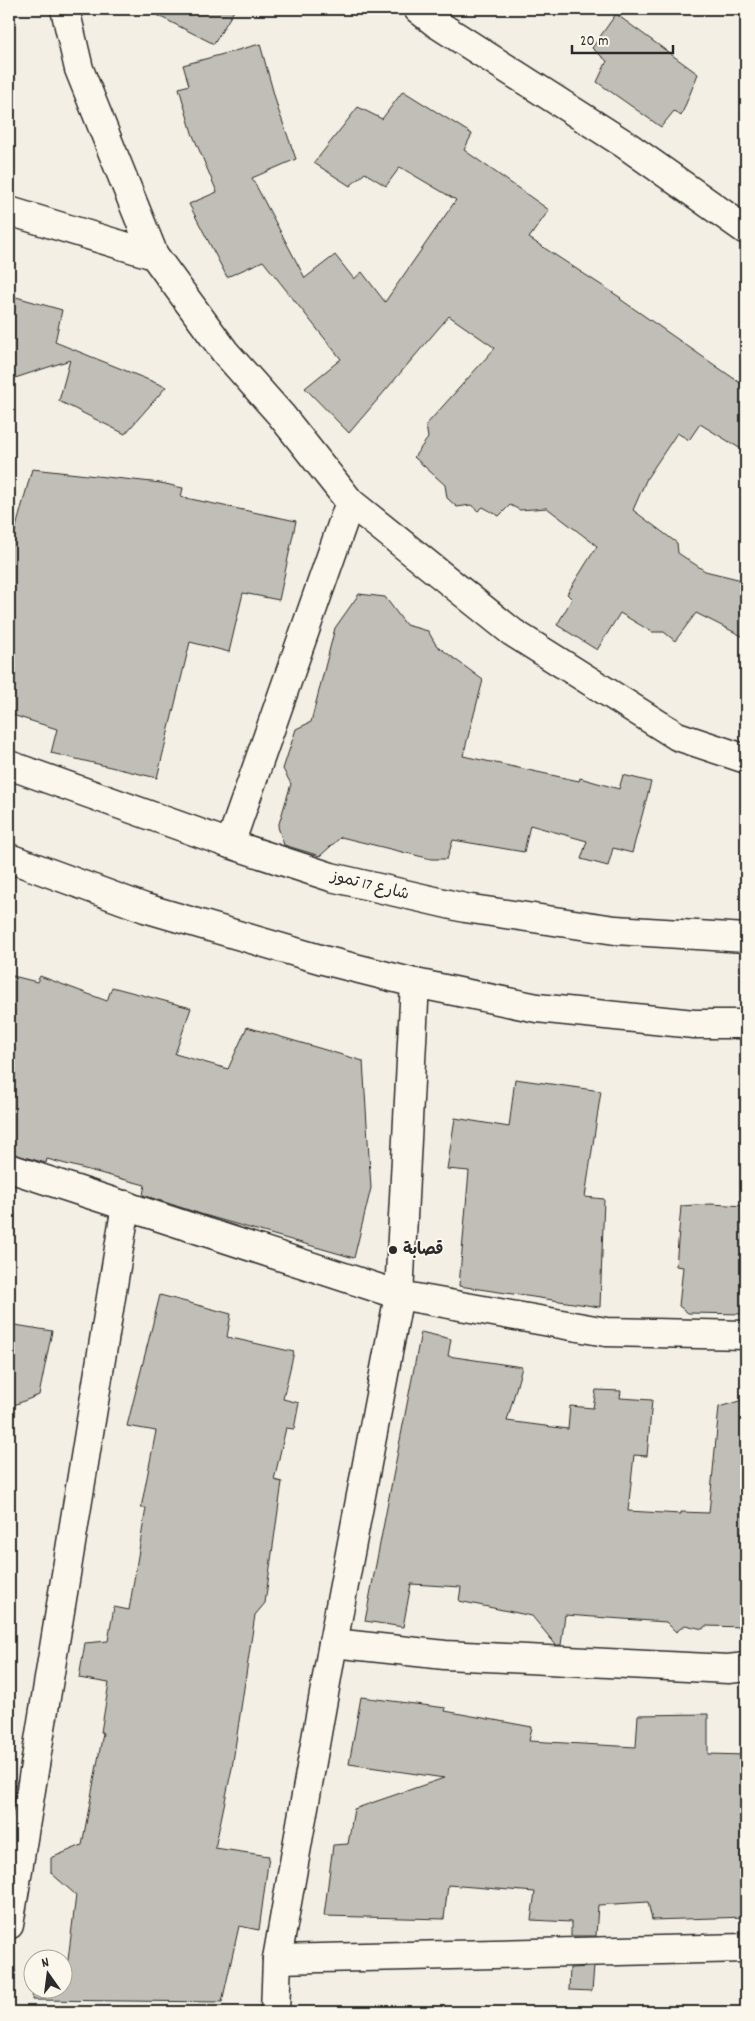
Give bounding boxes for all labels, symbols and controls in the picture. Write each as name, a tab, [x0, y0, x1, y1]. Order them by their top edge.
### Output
scale bar	[572, 22, 674, 54]
text: 20 m	[580, 31, 608, 53]
street label: شارع 17 تموز	[327, 865, 411, 907]
place label: قصابة	[403, 1239, 443, 1262]
marker: قصابة	[387, 1244, 399, 1256]
north arrow	[22, 1948, 72, 1998]
text: N	[40, 1953, 51, 1974]

